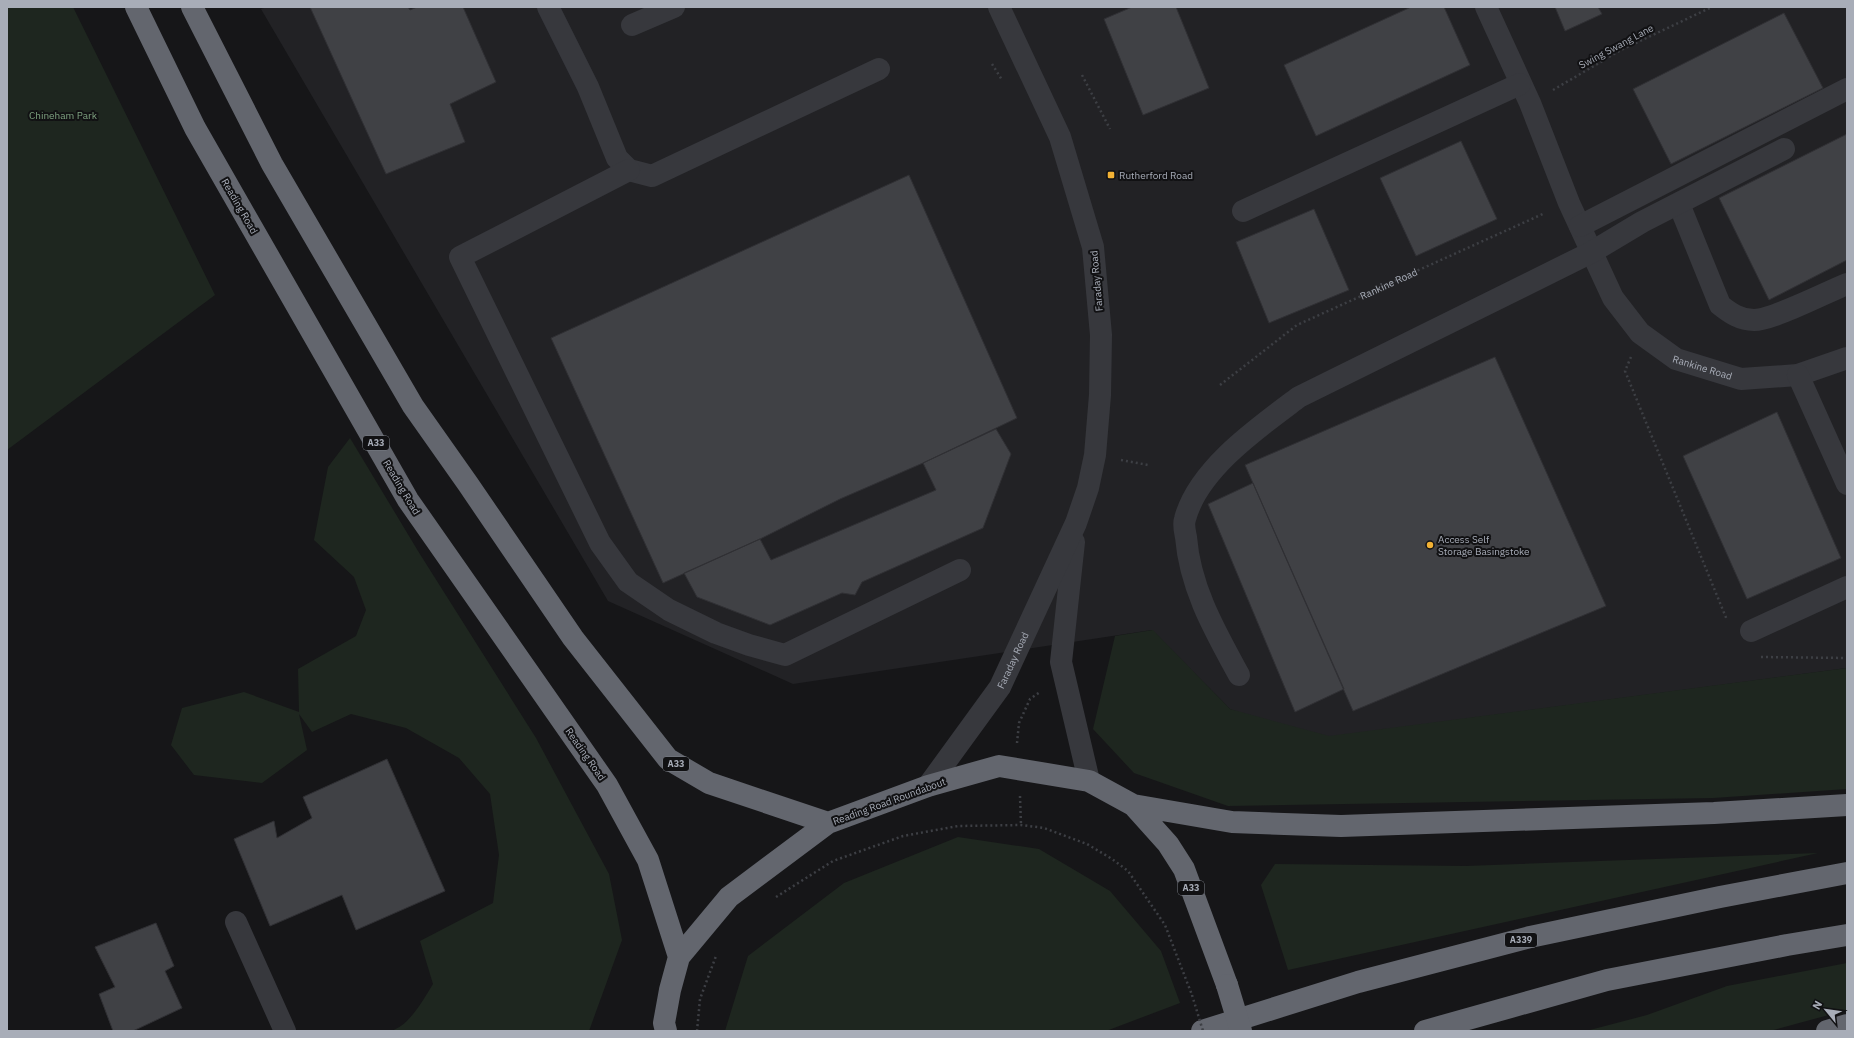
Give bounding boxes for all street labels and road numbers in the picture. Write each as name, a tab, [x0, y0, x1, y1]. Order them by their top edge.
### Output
street label: Swing Swang Lane	[1577, 21, 1656, 72]
street label: Reading Road	[219, 176, 261, 236]
street label: Faraday Road	[1087, 250, 1106, 312]
street label: Rankine Road	[1358, 266, 1419, 303]
street label: Rankine Road	[1671, 352, 1734, 383]
road number: A33	[363, 436, 389, 450]
street label: Reading Road	[380, 457, 423, 517]
street label: Faraday Road	[994, 630, 1032, 691]
street label: Reading Road	[563, 725, 609, 783]
road number: A33	[663, 757, 689, 771]
street label: Reading Road Roundabout	[831, 775, 948, 828]
road number: A33	[1178, 881, 1204, 895]
road number: A339	[1505, 933, 1537, 947]

